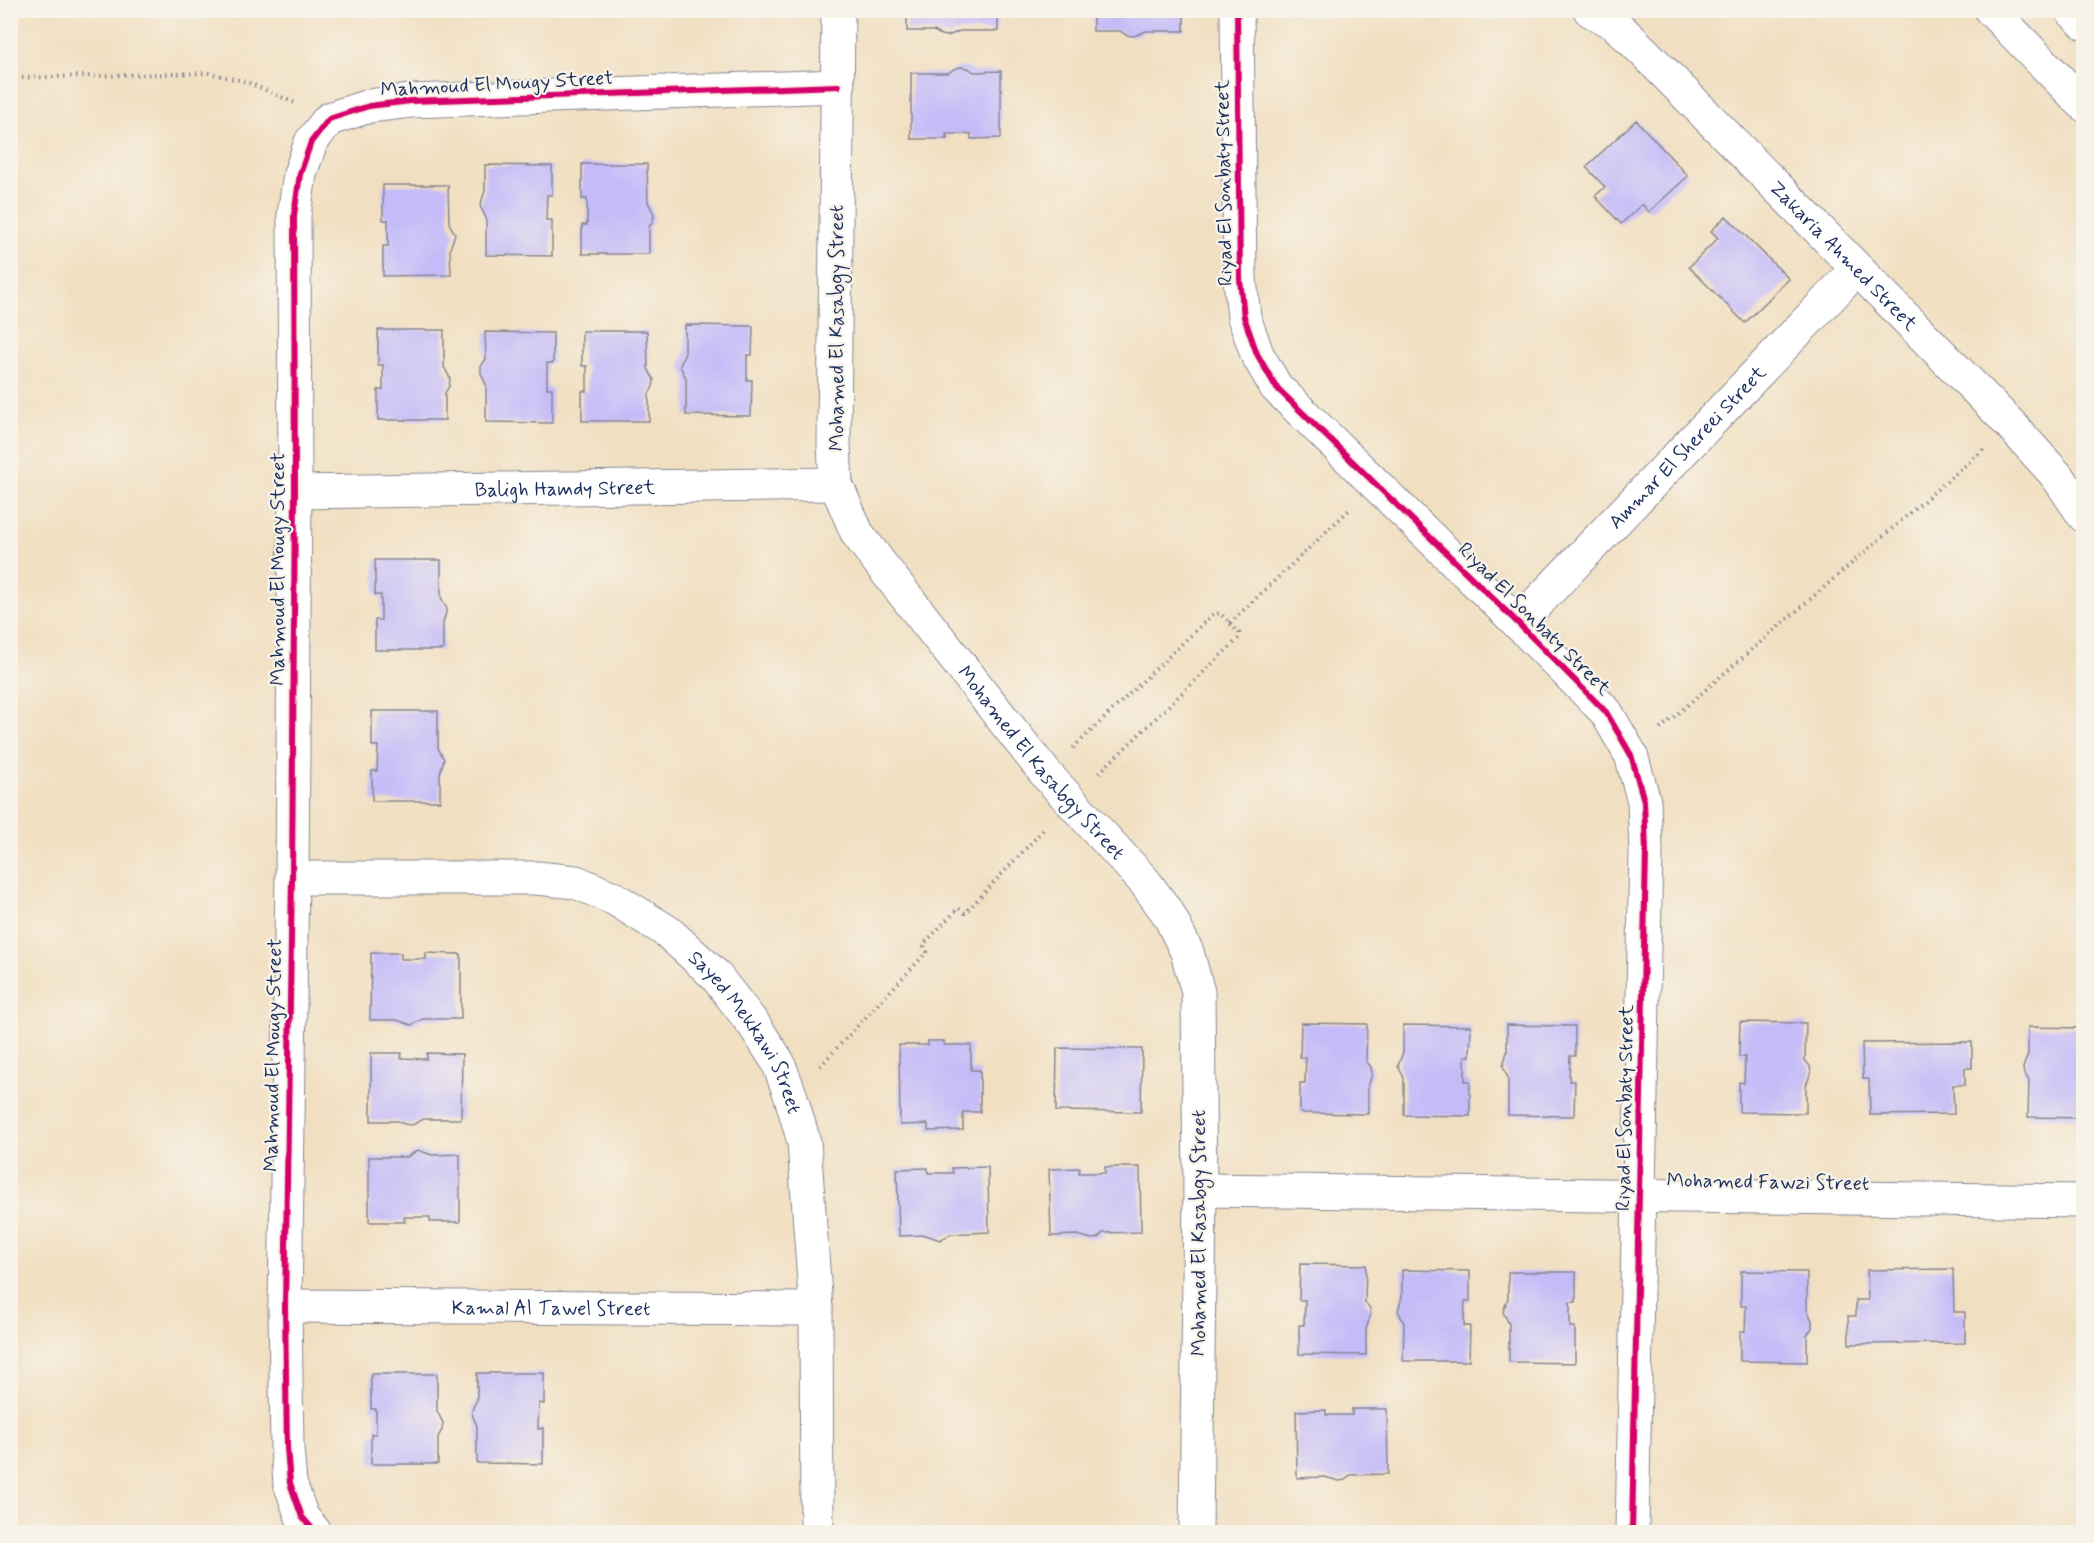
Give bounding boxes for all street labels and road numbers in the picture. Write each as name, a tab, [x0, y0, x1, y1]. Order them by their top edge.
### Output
street label: Mahmoud El Mougy Street	[380, 65, 614, 104]
street label: Riyad El Sonbaty Street	[1209, 79, 1240, 286]
street label: Zakaria Ahmed Street	[1763, 175, 1923, 338]
street label: Mohamed El Kasabgy Street	[824, 205, 852, 451]
street label: Ammar El Shereei Street	[1603, 360, 1773, 536]
street label: Mahmoud El Mougy Street	[265, 452, 292, 686]
street label: Baligh Hamdy Street	[475, 475, 656, 504]
street label: Riyad El Sonbaty Street	[1451, 537, 1617, 702]
street label: Mohamed El Kasabgy Street	[951, 661, 1130, 866]
street label: Mahmoud El Mougy Street	[258, 938, 289, 1172]
street label: Sayed Mekkawi Street	[682, 945, 807, 1117]
street label: Riyad El Sonbaty Street	[1610, 1004, 1641, 1211]
street label: Mohamed El Kasabgy Street	[1186, 1110, 1214, 1356]
street label: Mohamed Fawzi Street	[1666, 1167, 1870, 1198]
street label: Kamal Al Tawel Street	[451, 1295, 651, 1323]

